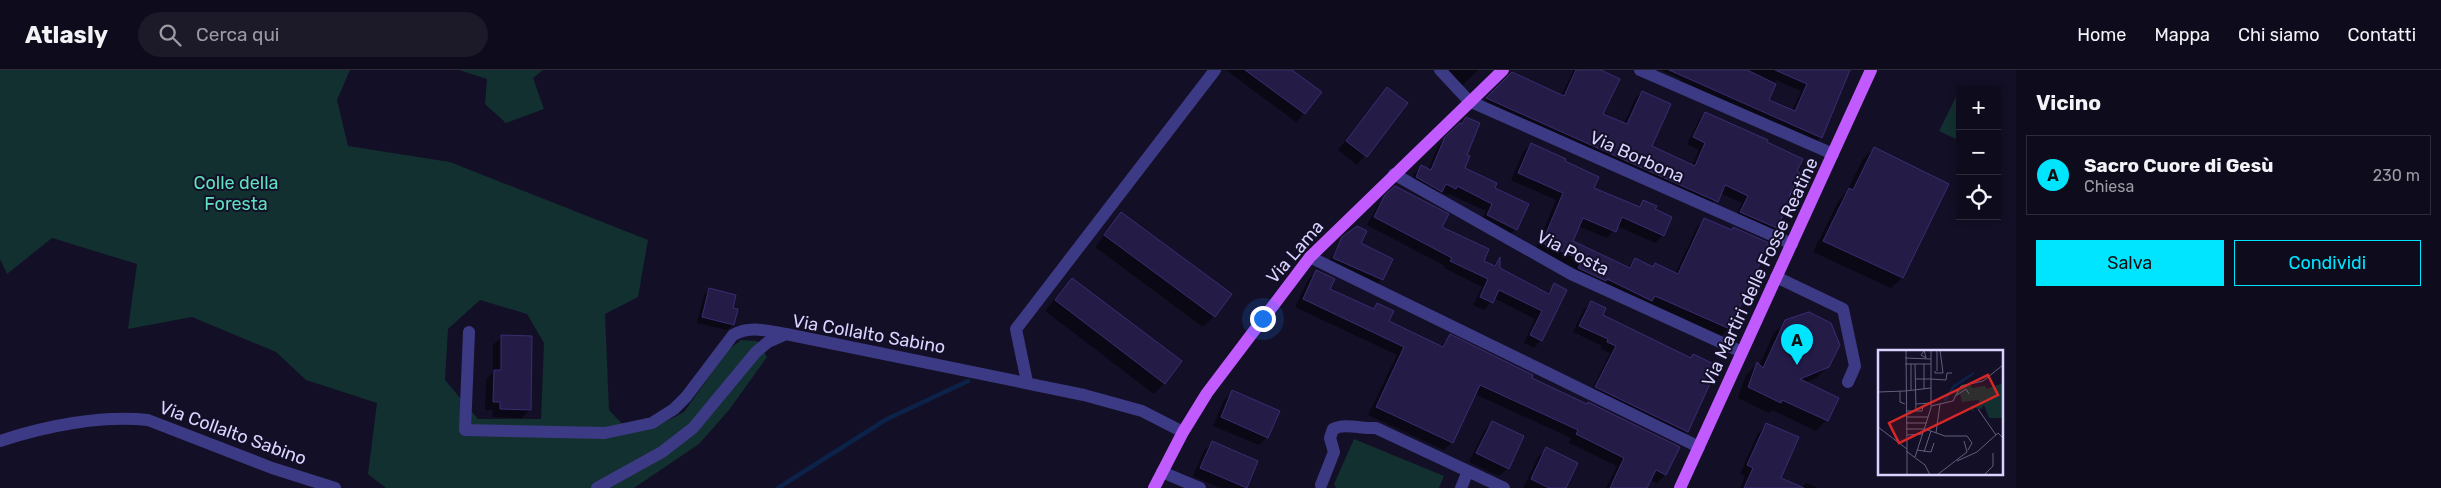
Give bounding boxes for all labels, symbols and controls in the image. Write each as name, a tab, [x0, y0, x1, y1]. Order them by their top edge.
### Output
search box	[138, 12, 488, 57]
text: Atlasly	[25, 21, 108, 49]
icon: search	[156, 21, 184, 49]
text: Cerca qui	[196, 23, 279, 46]
text: Home	[2077, 24, 2126, 46]
text: Mappa	[2154, 24, 2210, 46]
text: Chi siamo	[2238, 24, 2320, 46]
text: Contatti	[2348, 24, 2416, 46]
map controls	[1956, 85, 2001, 220]
button: +	[1956, 85, 2001, 130]
text: Vicino	[2036, 90, 2101, 115]
street label: Via Borbona	[1586, 126, 1688, 188]
button: −	[1956, 130, 2001, 175]
street label: Via Martiri delle Fosse Reatine	[1697, 154, 1823, 390]
text: Sacro Cuore di Gesù	[2084, 154, 2273, 177]
text: A	[2047, 166, 2059, 185]
text: 230 m	[2373, 166, 2420, 185]
park label: Colle della Foresta	[193, 172, 279, 215]
button: locate	[1956, 175, 2001, 220]
text: Chiesa	[2084, 177, 2134, 196]
street label: Via Lama	[1262, 216, 1328, 288]
street label: Via Posta	[1533, 225, 1613, 281]
button: Salva	[2036, 240, 2224, 286]
button: Condividi	[2234, 240, 2421, 286]
your location	[1250, 306, 1276, 332]
street label: Via Collalto Sabino	[791, 310, 947, 358]
pin: A	[1781, 324, 1813, 365]
inset map	[1878, 350, 2004, 476]
street label: Via Collalto Sabino	[156, 396, 310, 470]

